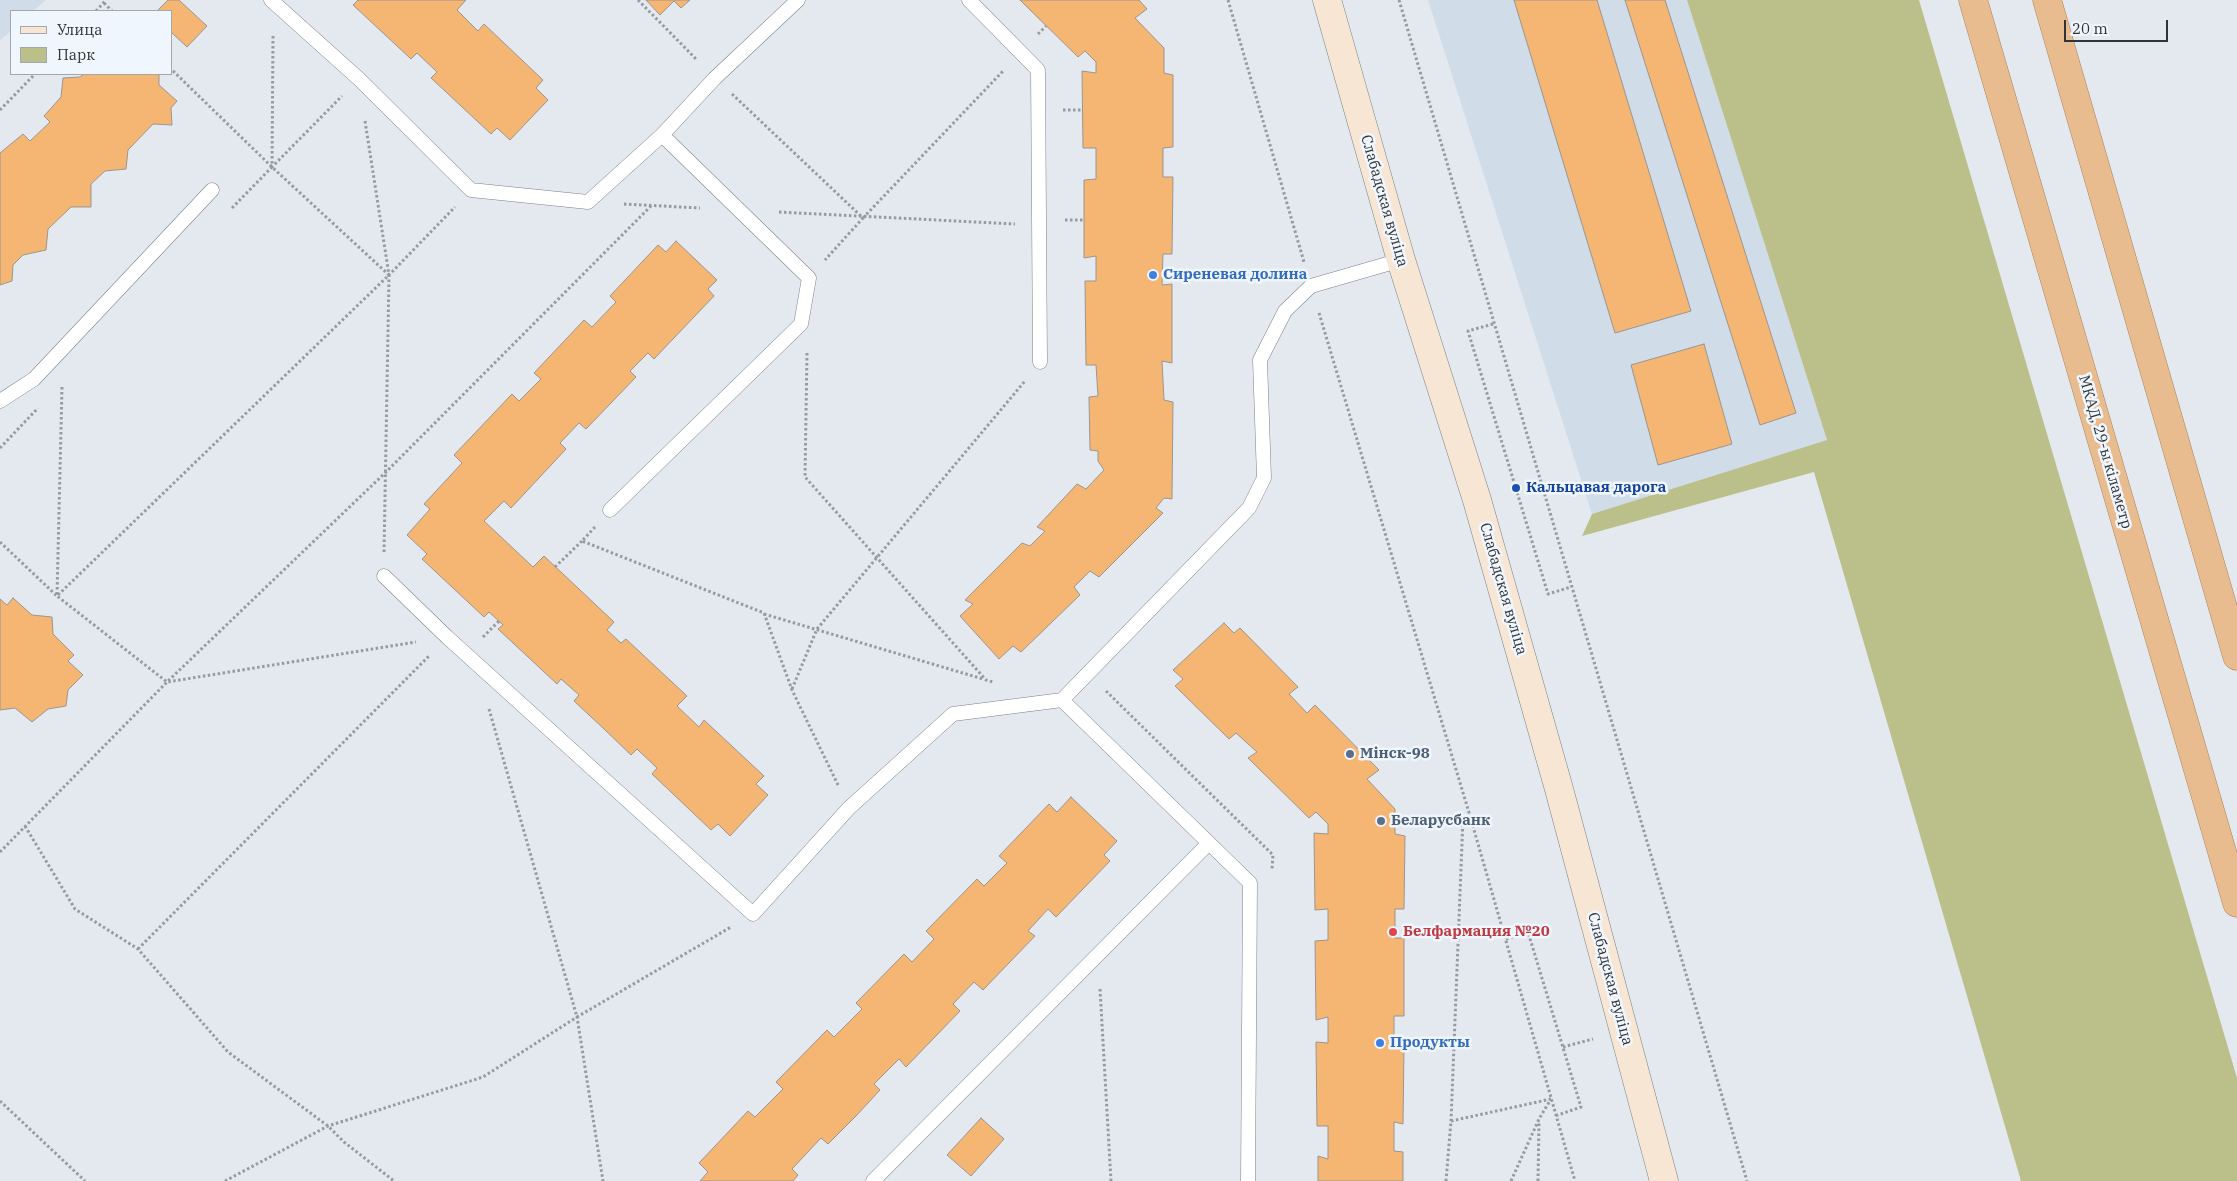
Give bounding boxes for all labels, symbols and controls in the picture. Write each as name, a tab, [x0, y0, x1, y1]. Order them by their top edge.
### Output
legend	[10, 10, 172, 75]
scale bar	[2067, 10, 2171, 42]
text: 20 m	[2072, 19, 2108, 38]
text: Улица	[57, 20, 102, 39]
text: Парк	[57, 45, 95, 64]
street label: Слабадская вуліца	[1356, 133, 1412, 269]
place label: Сиреневая долина	[1163, 266, 1307, 284]
marker: Сиреневая долина	[1147, 269, 1159, 281]
street label: МКАД, 29-ы кіламетр	[2074, 373, 2136, 531]
place label: Кальцавая дарога	[1526, 479, 1666, 497]
marker: Кальцавая дарога	[1510, 482, 1522, 494]
street label: Слабадская вуліца	[1475, 521, 1531, 657]
place label: Мінск-98	[1360, 745, 1430, 763]
marker: Мінск-98	[1344, 748, 1356, 760]
place label: Беларусбанк	[1391, 812, 1490, 830]
marker: Беларусбанк	[1375, 815, 1387, 827]
street label: Слабадская вуліца	[1584, 911, 1636, 1047]
place label: Белфармация №20	[1403, 923, 1550, 941]
marker: Белфармация №20	[1387, 926, 1399, 938]
place label: Продукты	[1390, 1034, 1470, 1052]
marker: Продукты	[1374, 1037, 1386, 1049]

